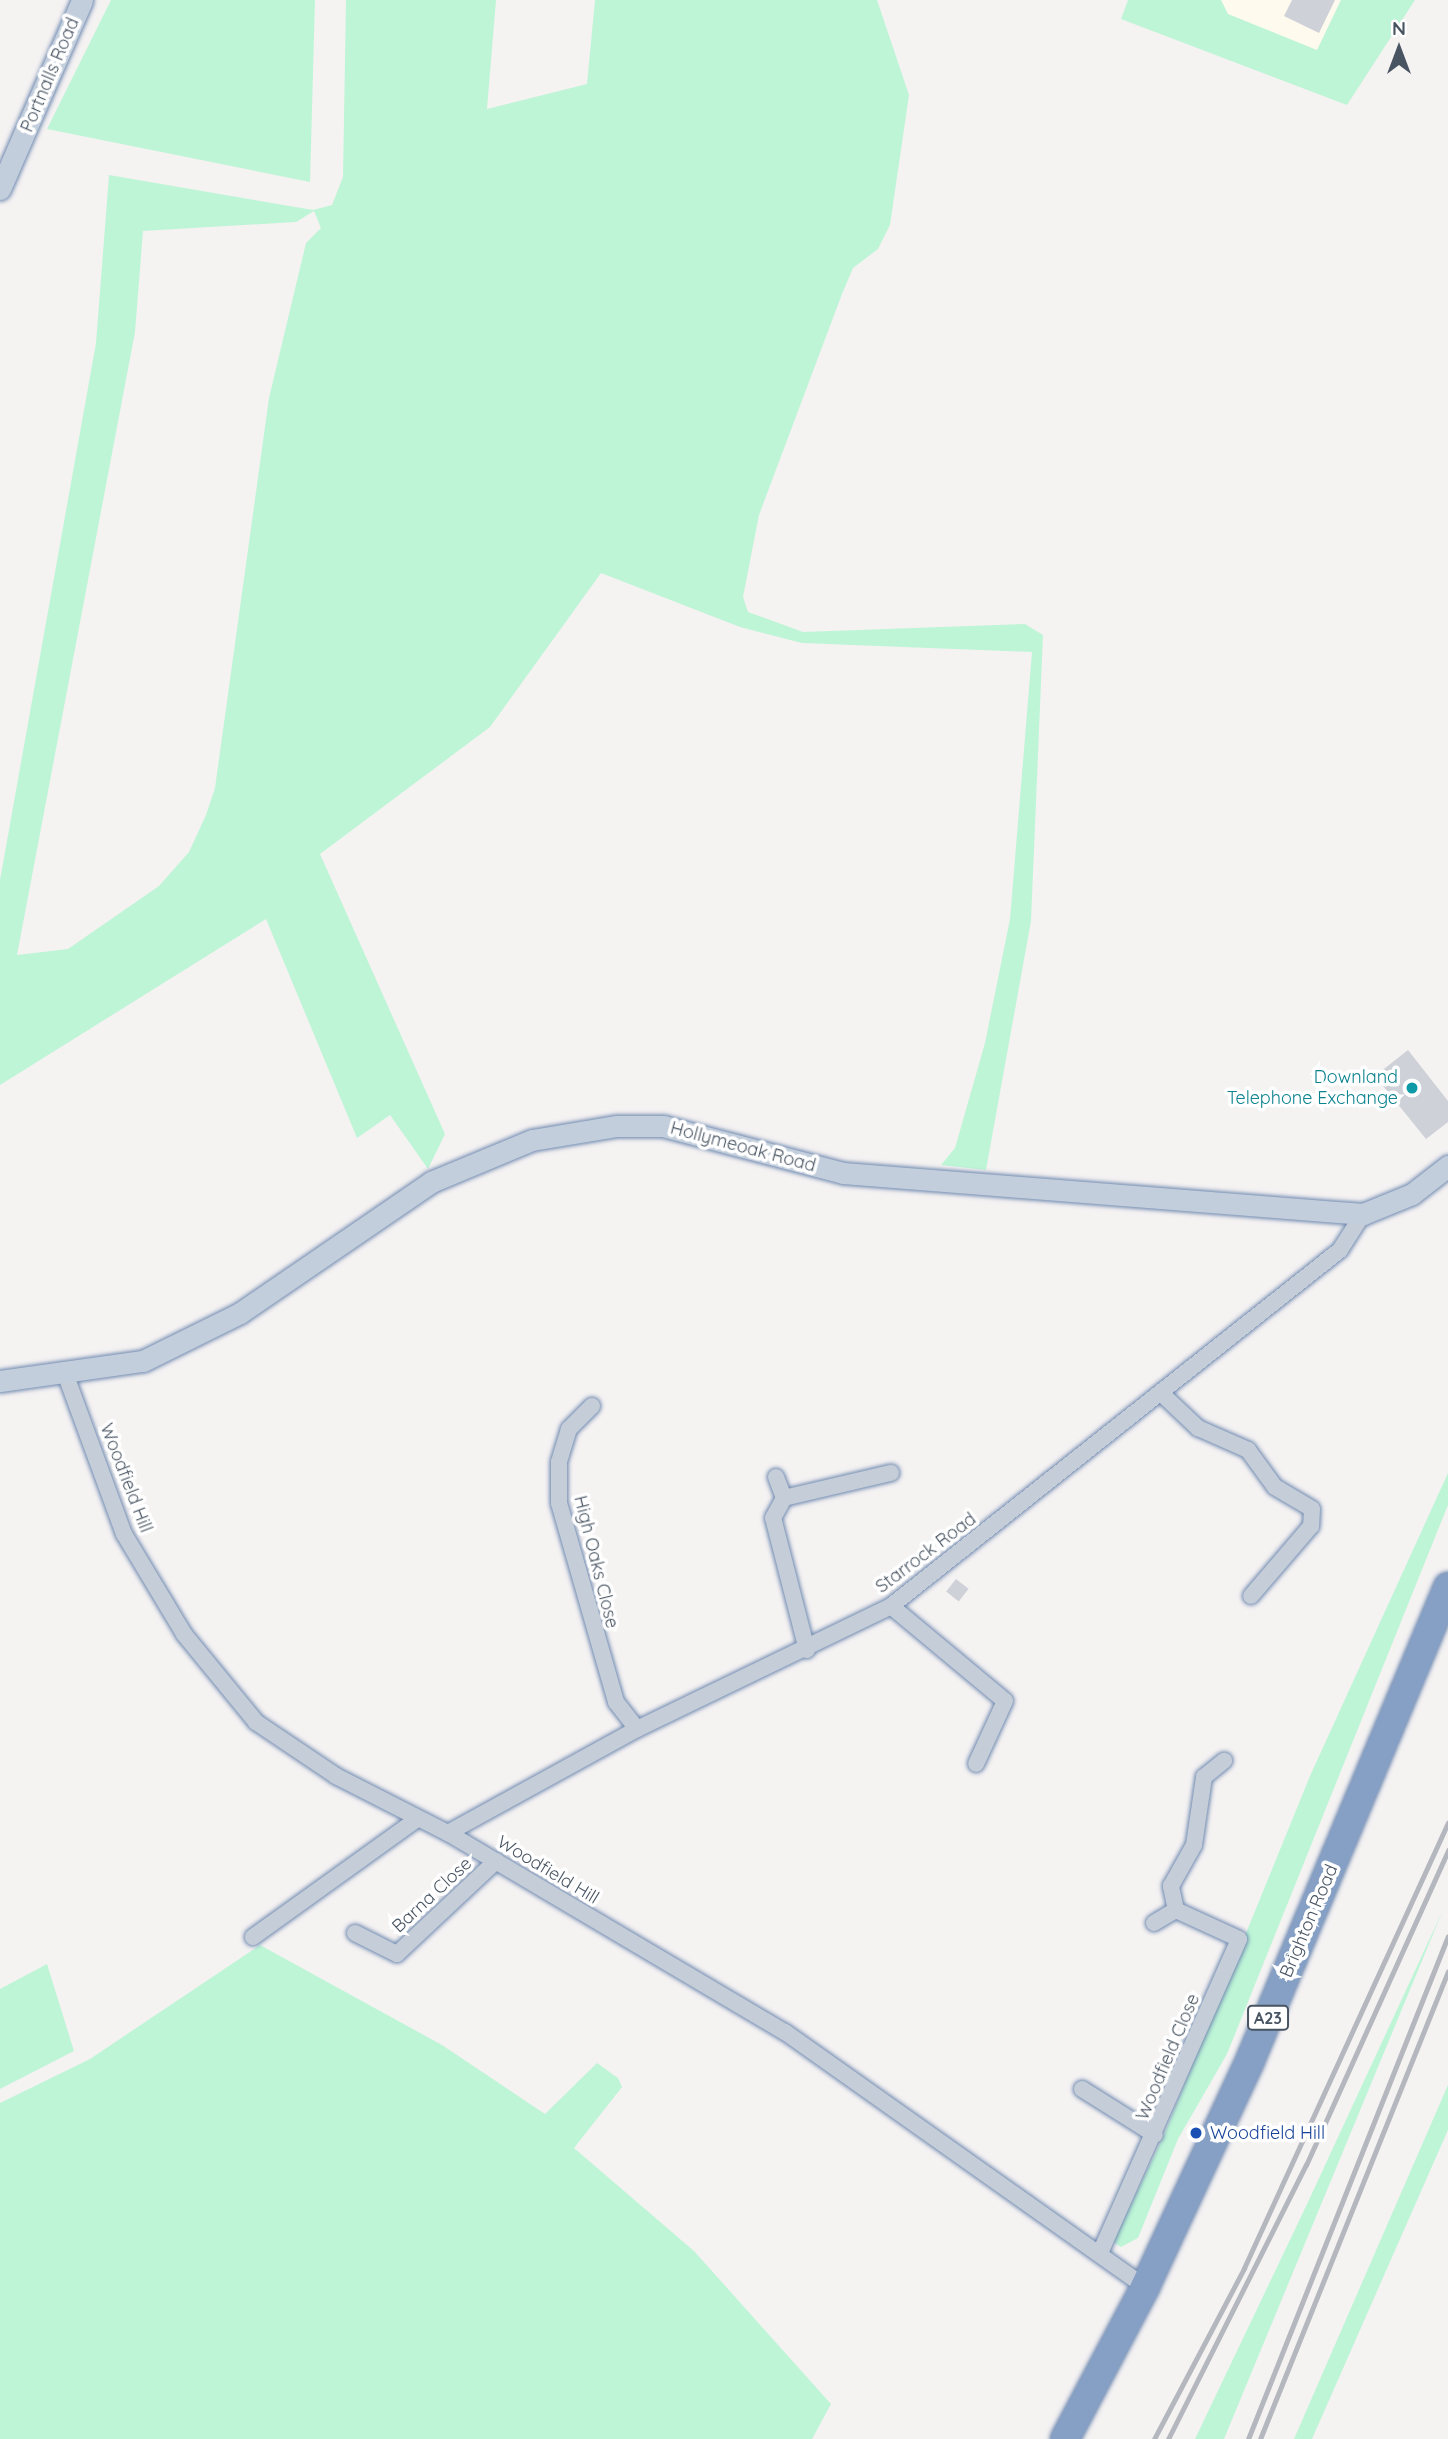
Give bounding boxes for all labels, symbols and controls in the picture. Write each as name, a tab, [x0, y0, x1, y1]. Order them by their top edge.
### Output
north arrow	[1364, 14, 1434, 84]
street label: Portnalls Road	[16, 15, 84, 135]
text: N	[1392, 16, 1406, 40]
place label: Downland Telephone Exchange	[1227, 1067, 1398, 1110]
marker: Downland Telephone Exchange	[1404, 1080, 1420, 1096]
street label: Hollymeoak Road	[668, 1117, 818, 1177]
street label: Woodfield Hill	[95, 1420, 157, 1536]
street label: High Oaks Close	[569, 1493, 623, 1631]
street label: Starrock Road	[872, 1508, 980, 1598]
street label: Woodfield Hill	[493, 1831, 603, 1909]
street label: Barna Close	[388, 1853, 476, 1937]
street label: Brighton Road	[1275, 1861, 1343, 1981]
street label: Woodfield Close	[1132, 1991, 1204, 2123]
road number: A23	[1247, 2006, 1289, 2030]
place label: Woodfield Hill	[1210, 2122, 1325, 2144]
marker: Woodfield Hill	[1188, 2125, 1204, 2141]

